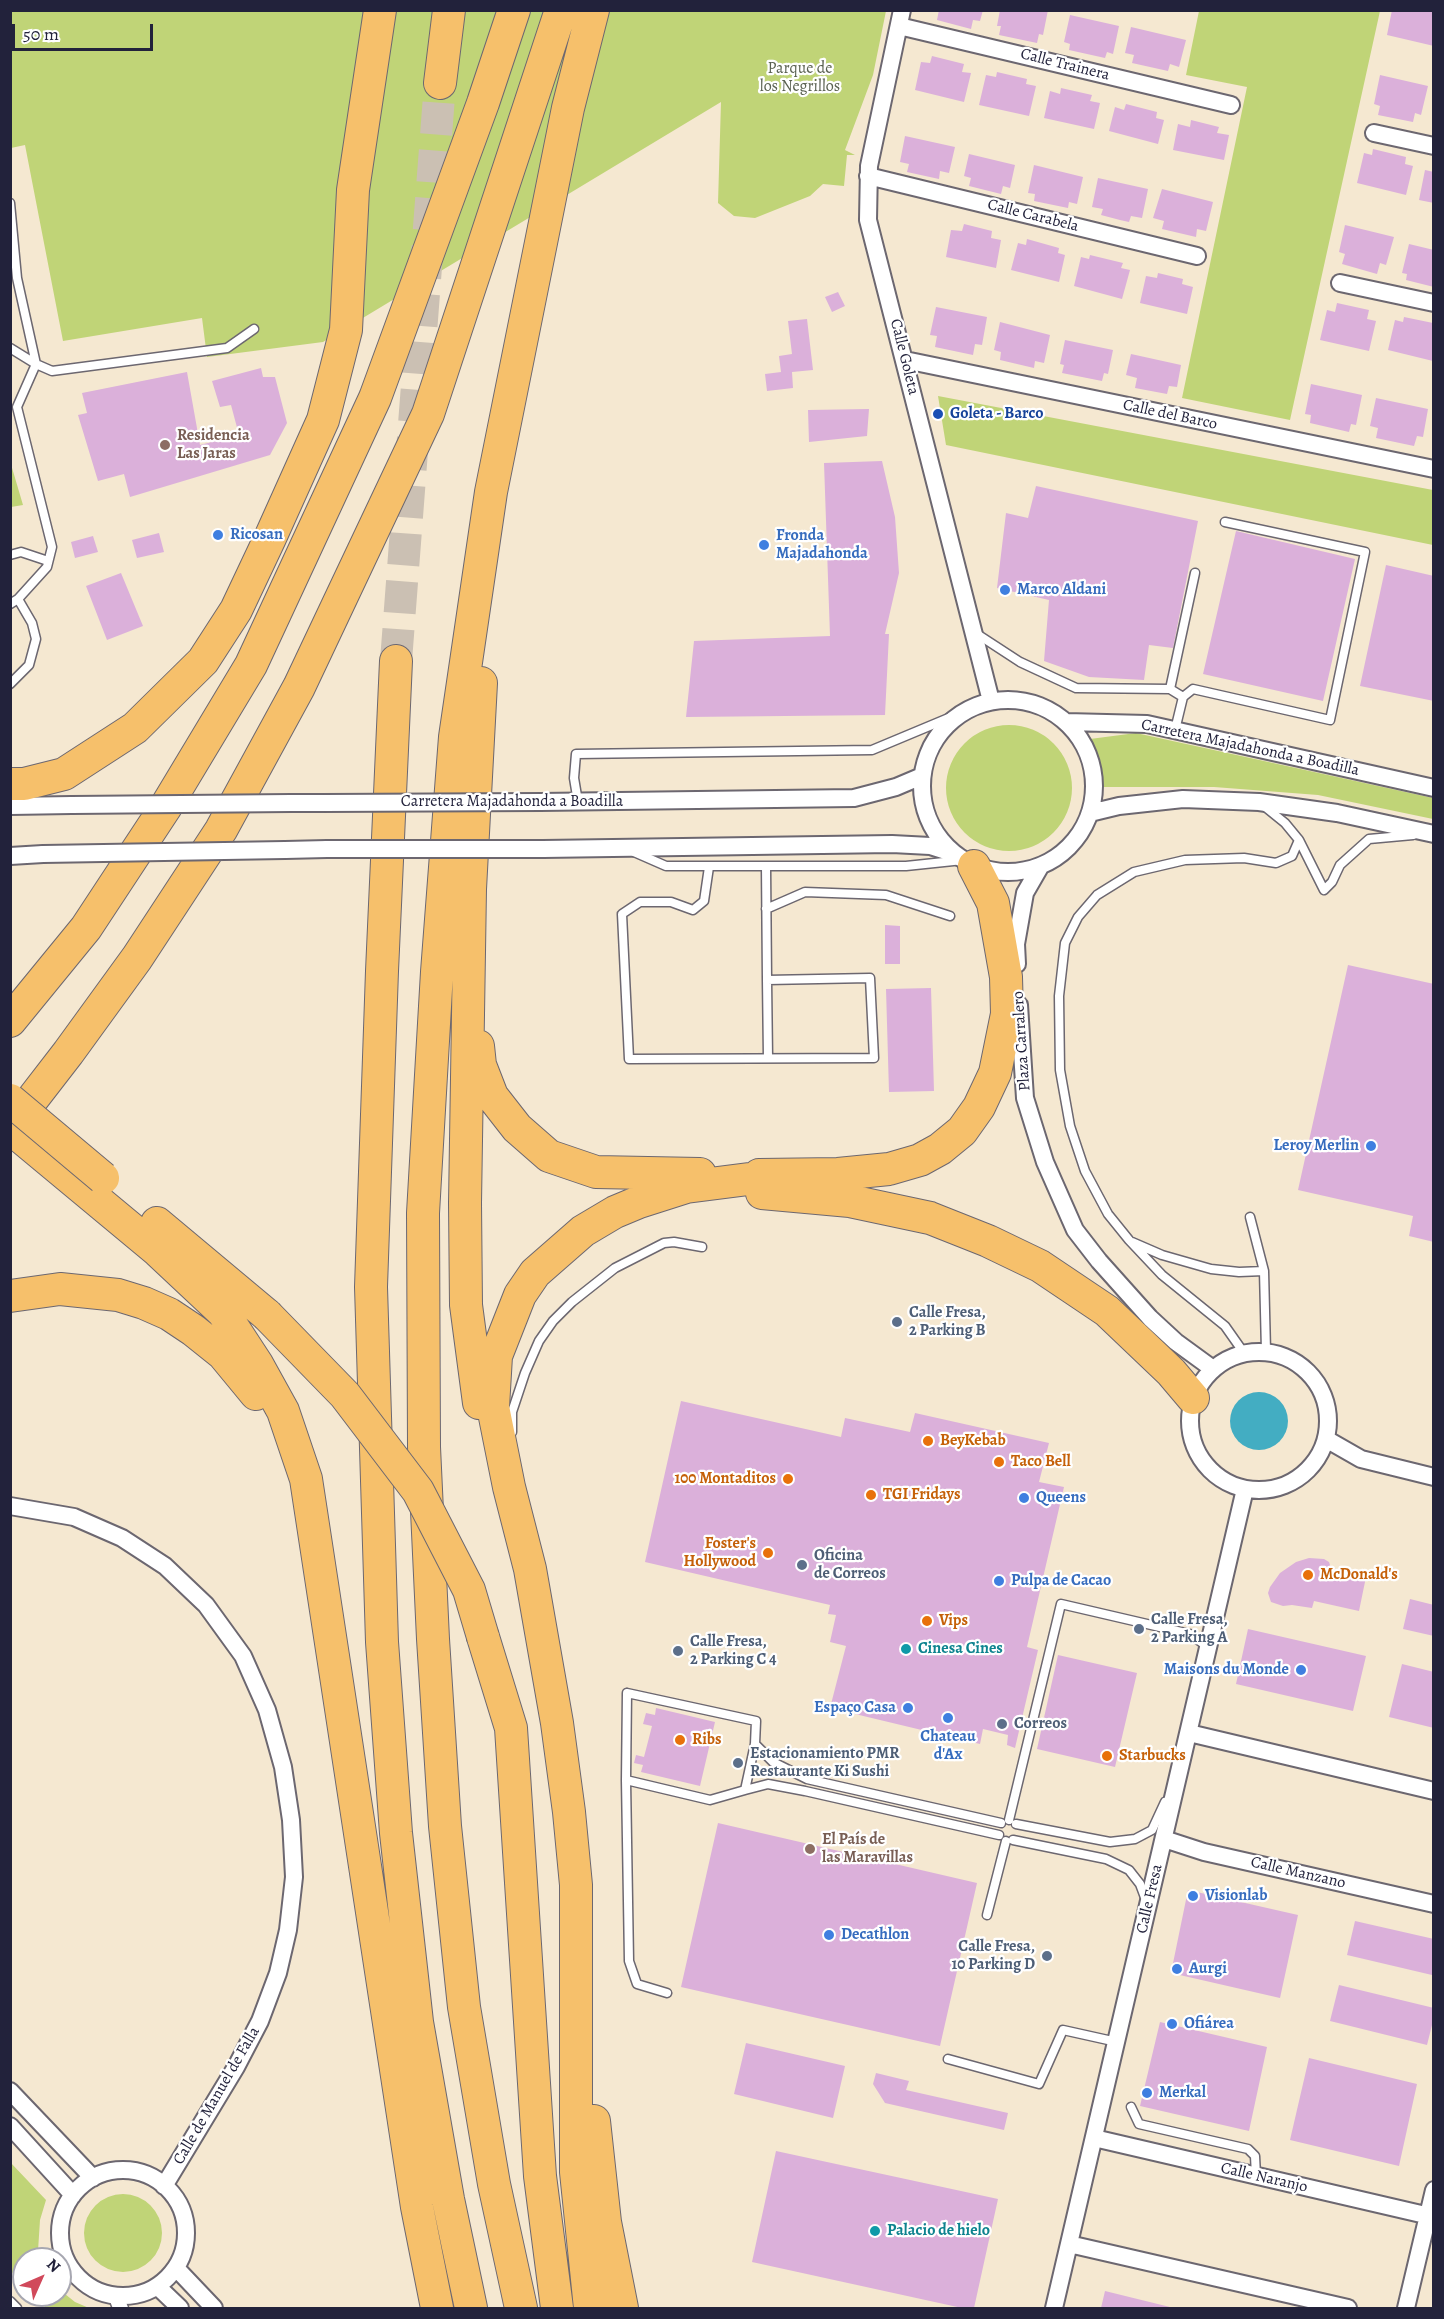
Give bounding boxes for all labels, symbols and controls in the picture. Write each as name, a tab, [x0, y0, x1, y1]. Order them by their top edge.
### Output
scale bar	[15, 12, 156, 50]
text: 50 m	[23, 22, 59, 46]
street label: Calle Trainera	[1018, 45, 1112, 85]
park label: Parque de los Negrillos	[760, 59, 840, 97]
street label: Calle Carabela	[985, 195, 1081, 237]
street label: Calle Goleta	[885, 317, 923, 397]
street label: Calle del Barco	[1121, 396, 1219, 434]
place label: Goleta - Barco	[950, 404, 1043, 424]
marker: Goleta - Barco	[931, 407, 945, 421]
place label: Residencia Las Jaras	[177, 426, 250, 464]
marker: Residencia Las Jaras	[158, 438, 172, 452]
place label: Ricosan	[230, 525, 283, 545]
place label: Fronda Majadahonda	[776, 526, 868, 564]
marker: Ricosan	[211, 528, 225, 542]
marker: Fronda Majadahonda	[757, 538, 771, 552]
place label: Marco Aldani	[1017, 580, 1106, 600]
marker: Marco Aldani	[998, 583, 1012, 597]
street label: Carretera Majadahonda a Boadilla	[1139, 715, 1361, 781]
street label: Carretera Majadahonda a Boadilla	[401, 792, 623, 812]
street label: Plaza Carralero	[1009, 990, 1035, 1092]
place label: Leroy Merlin	[1274, 1136, 1359, 1156]
marker: Leroy Merlin	[1364, 1139, 1378, 1153]
place label: Calle Fresa, 2 Parking B	[909, 1303, 986, 1341]
marker: Calle Fresa, 2 Parking B	[890, 1315, 904, 1329]
place label: BeyKebab	[940, 1431, 1006, 1451]
marker: BeyKebab	[921, 1434, 935, 1448]
place label: Taco Bell	[1011, 1452, 1071, 1472]
marker: Taco Bell	[992, 1455, 1006, 1469]
place label: 100 Montaditos	[675, 1469, 776, 1489]
marker: 100 Montaditos	[781, 1472, 795, 1486]
place label: TGI Fridays	[883, 1485, 961, 1505]
marker: TGI Fridays	[864, 1488, 878, 1502]
place label: Queens	[1036, 1488, 1086, 1508]
marker: Queens	[1017, 1491, 1031, 1505]
place label: Foster's Hollywood	[684, 1534, 756, 1572]
marker: Foster's Hollywood	[761, 1546, 775, 1560]
place label: Oficina de Correos	[814, 1546, 886, 1584]
marker: Oficina de Correos	[795, 1558, 809, 1572]
place label: McDonald's	[1320, 1565, 1398, 1585]
marker: McDonald's	[1301, 1568, 1315, 1582]
place label: Pulpa de Cacao	[1011, 1571, 1111, 1591]
marker: Pulpa de Cacao	[992, 1574, 1006, 1588]
place label: Calle Fresa, 2 Parking A	[1151, 1610, 1228, 1648]
place label: Vips	[939, 1611, 968, 1631]
marker: Vips	[920, 1614, 934, 1628]
marker: Calle Fresa, 2 Parking A	[1132, 1622, 1146, 1636]
place label: Calle Fresa, 2 Parking C 4	[690, 1632, 777, 1670]
place label: Cinesa Cines	[918, 1639, 1003, 1659]
marker: Cinesa Cines	[899, 1642, 913, 1656]
marker: Calle Fresa, 2 Parking C 4	[671, 1644, 685, 1658]
place label: Maisons du Monde	[1164, 1660, 1289, 1680]
marker: Maisons du Monde	[1294, 1663, 1308, 1677]
place label: Espaço Casa	[814, 1698, 896, 1718]
marker: Espaço Casa	[901, 1701, 915, 1715]
marker: Chateau d'Ax	[941, 1711, 955, 1725]
place label: Correos	[1014, 1714, 1067, 1734]
marker: Correos	[995, 1717, 1009, 1731]
place label: Chateau d'Ax	[920, 1727, 976, 1765]
place label: Ribs	[692, 1730, 722, 1750]
marker: Ribs	[673, 1733, 687, 1747]
place label: Estacionamiento PMR Restaurante Ki Sushi	[750, 1744, 899, 1782]
place label: Starbucks	[1119, 1746, 1186, 1766]
marker: Starbucks	[1100, 1749, 1114, 1763]
marker: Estacionamiento PMR Restaurante Ki Sushi	[731, 1756, 745, 1770]
place label: El País de las Maravillas	[822, 1830, 913, 1868]
marker: El País de las Maravillas	[803, 1842, 817, 1856]
street label: Calle Manzano	[1249, 1853, 1347, 1893]
street label: Calle Fresa	[1133, 1862, 1167, 1936]
place label: Visionlab	[1205, 1886, 1267, 1906]
marker: Visionlab	[1186, 1889, 1200, 1903]
place label: Decathlon	[841, 1925, 909, 1945]
marker: Decathlon	[822, 1928, 836, 1942]
place label: Calle Fresa, 10 Parking D	[951, 1937, 1035, 1975]
marker: Calle Fresa, 10 Parking D	[1040, 1949, 1054, 1963]
place label: Aurgi	[1189, 1959, 1227, 1979]
marker: Aurgi	[1170, 1962, 1184, 1976]
place label: Ofiárea	[1184, 2014, 1234, 2034]
marker: Ofiárea	[1165, 2017, 1179, 2031]
street label: Calle de Manuel de Falla	[170, 2024, 264, 2168]
place label: Merkal	[1159, 2083, 1206, 2103]
marker: Merkal	[1140, 2086, 1154, 2100]
street label: Calle Naranjo	[1219, 2159, 1309, 2197]
place label: Palacio de hielo	[887, 2221, 990, 2241]
marker: Palacio de hielo	[868, 2224, 882, 2238]
north arrow	[12, 2247, 72, 2307]
text: N	[41, 2254, 65, 2278]

